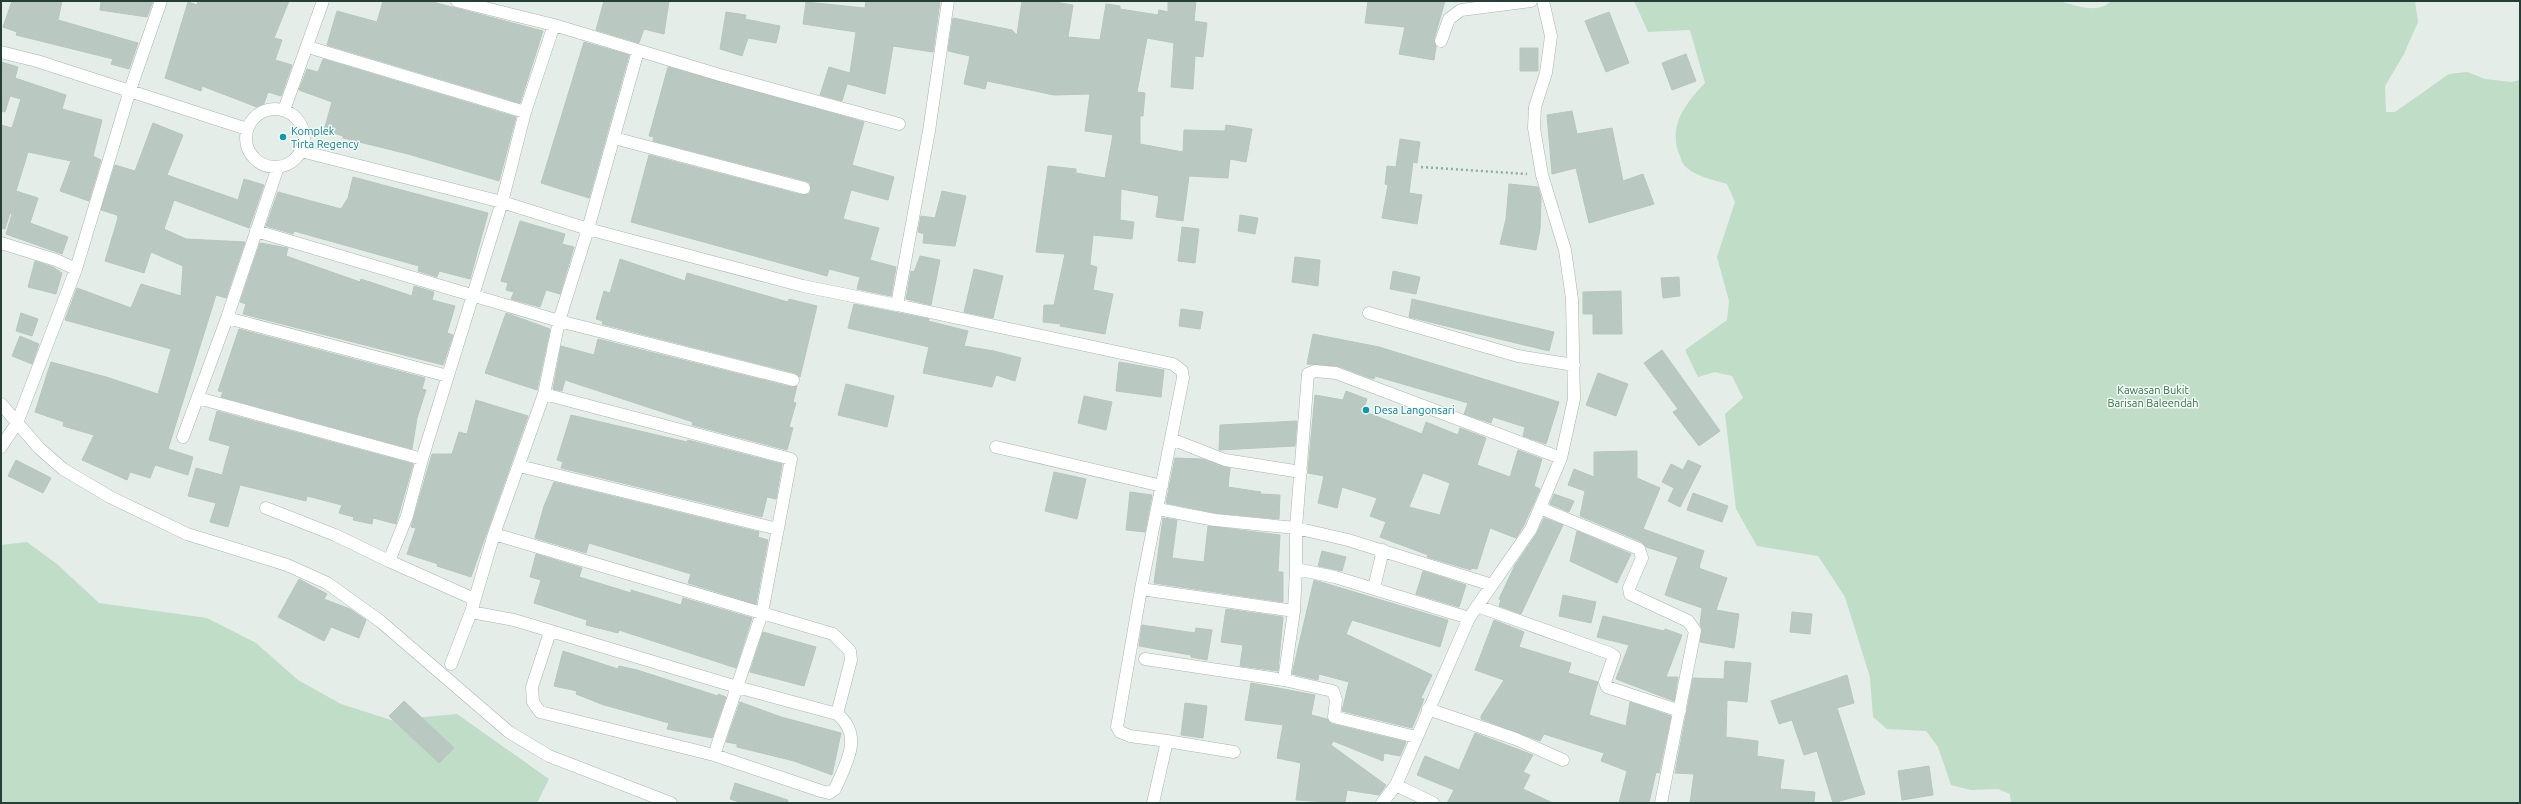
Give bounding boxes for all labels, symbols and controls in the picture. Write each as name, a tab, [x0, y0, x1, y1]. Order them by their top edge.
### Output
place label: Komplek Tirta Regency	[291, 125, 359, 150]
marker: Komplek Tirta Regency	[278, 132, 288, 142]
park label: Kawasan Bukit Barisan Baleendah	[2107, 384, 2199, 409]
place label: Desa Langonsari	[1374, 404, 1455, 416]
marker: Desa Langonsari	[1361, 405, 1371, 415]

